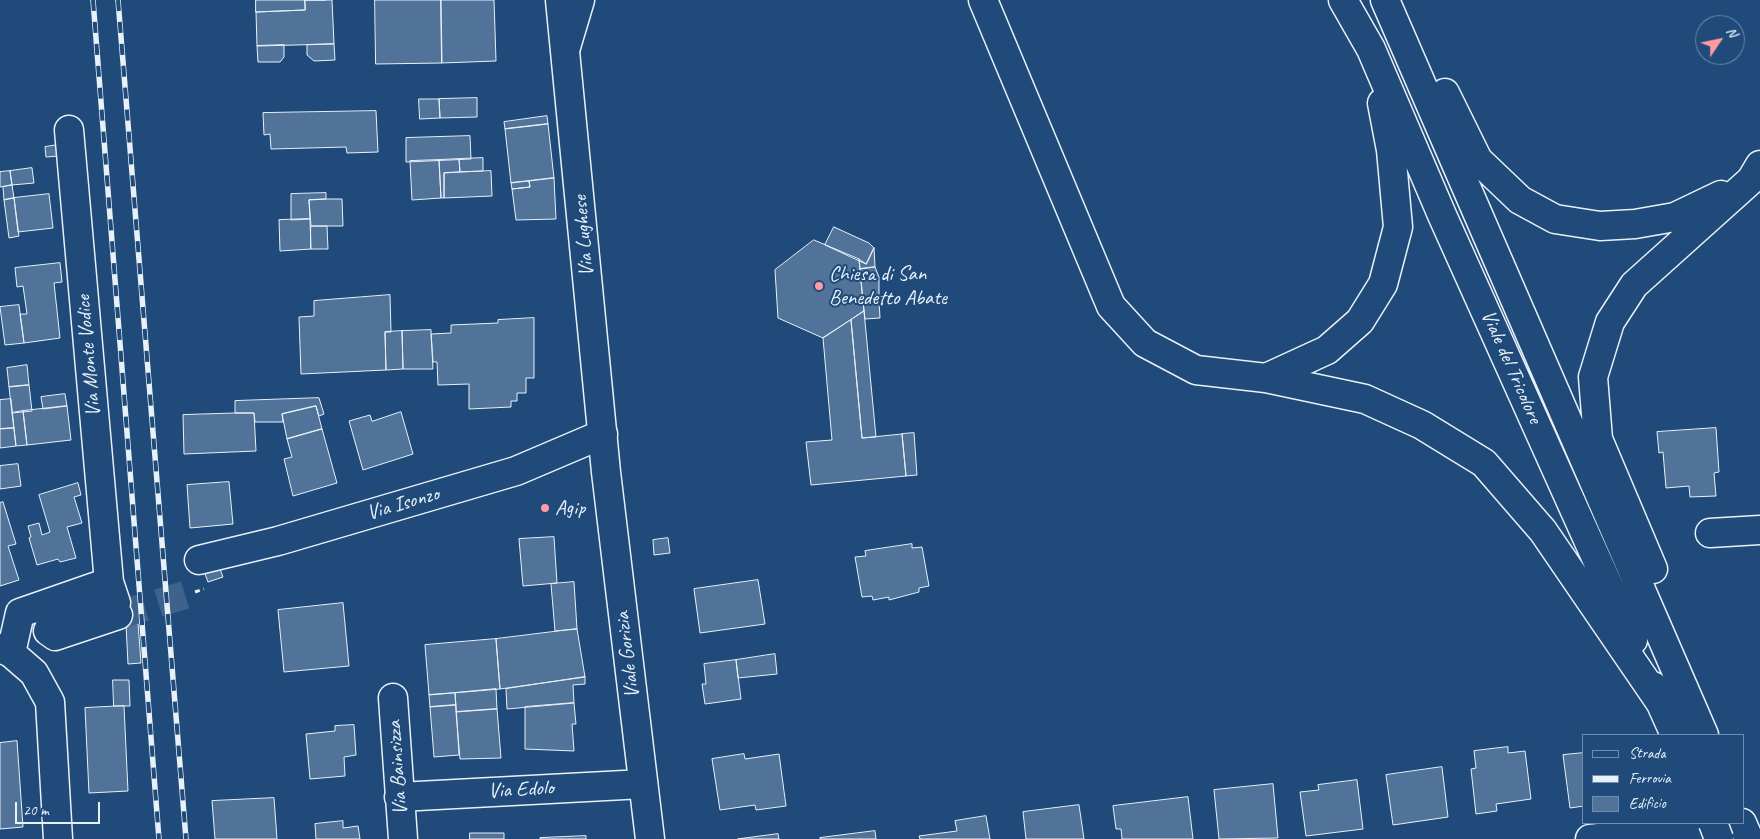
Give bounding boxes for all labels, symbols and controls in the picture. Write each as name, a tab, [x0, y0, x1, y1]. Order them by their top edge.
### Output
north arrow	[1695, 15, 1745, 65]
text: N	[1723, 24, 1741, 40]
street label: Via Lughese	[568, 194, 600, 278]
place label: Chiesa di San Benedetto Abate	[829, 261, 947, 311]
marker: Chiesa di San Benedetto Abate	[813, 280, 825, 292]
street label: Via Monte Vodice	[71, 294, 107, 418]
street label: Viale del Tricolore	[1475, 306, 1547, 428]
street label: Via Isonzo	[364, 482, 442, 526]
place label: Agip	[555, 495, 585, 521]
marker: Agip	[539, 502, 551, 514]
street label: Viale Gorizia	[610, 610, 646, 700]
street label: Via Bainsizza	[382, 720, 414, 816]
legend	[1582, 734, 1745, 824]
text: Strada	[1629, 744, 1665, 763]
text: Ferrovia	[1629, 769, 1671, 788]
street label: Via Edolo	[488, 776, 554, 804]
scale bar	[18, 792, 102, 824]
text: Edificio	[1629, 794, 1666, 813]
text: 20 m	[23, 801, 49, 820]

